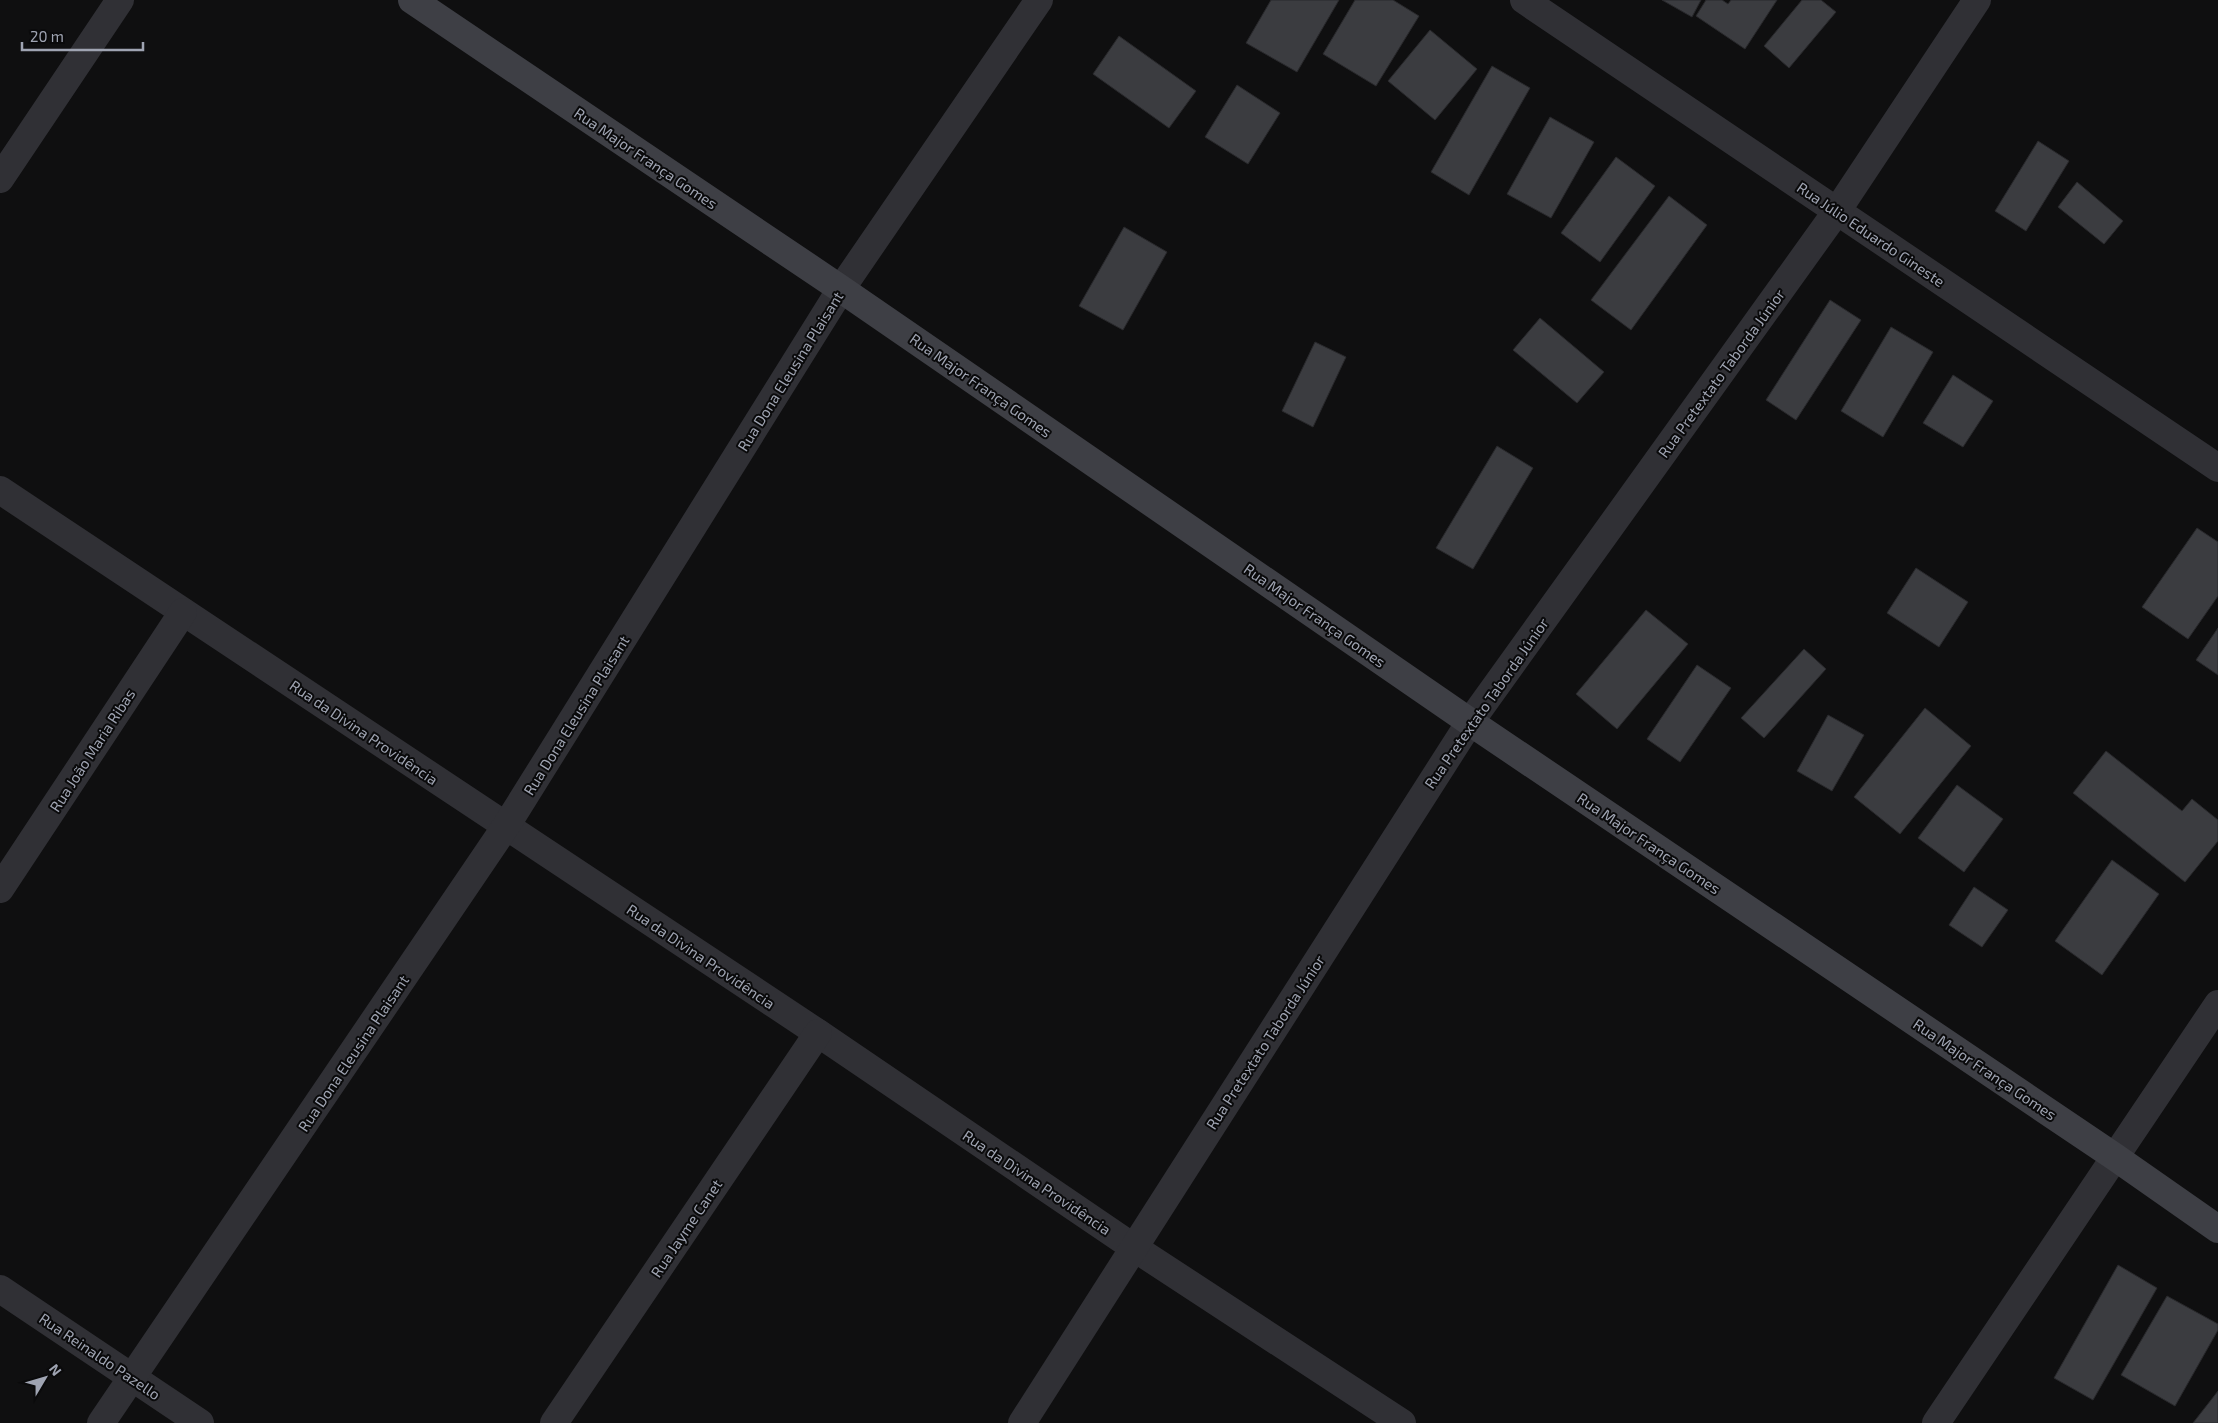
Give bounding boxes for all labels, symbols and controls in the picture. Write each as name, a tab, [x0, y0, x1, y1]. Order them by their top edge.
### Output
scale bar	[22, 20, 144, 52]
text: 20 m	[30, 27, 64, 45]
street label: Rua Major França Gomes	[571, 103, 721, 213]
street label: Rua Júlio Eduardo Gineste	[1794, 178, 1948, 290]
street label: Rua Pretextato Taborda Júnior	[1654, 285, 1788, 461]
street label: Rua Dona Eleusina Plaisant	[733, 288, 847, 454]
street label: Rua Major França Gomes	[906, 329, 1055, 442]
street label: Rua Major França Gomes	[1240, 559, 1389, 672]
street label: Rua Pretextato Taborda Júnior	[1420, 614, 1552, 792]
street label: Rua Dona Eleusina Plaisant	[519, 632, 633, 798]
street label: Rua da Divina Providência	[287, 676, 441, 788]
street label: Rua João Maria Ribas	[46, 685, 138, 815]
street label: Rua Major França Gomes	[1574, 788, 1724, 898]
street label: Rua da Divina Providência	[624, 900, 778, 1012]
street label: Rua Pretextato Taborda Júnior	[1202, 952, 1328, 1132]
street label: Rua Dona Eleusina Plaisant	[294, 971, 412, 1135]
street label: Rua Major França Gomes	[1910, 1014, 2060, 1124]
street label: Rua da Divina Providência	[960, 1126, 1114, 1238]
street label: Rua Jayme Canet	[647, 1175, 726, 1280]
street label: Rua Reinaldo Pazello	[36, 1309, 164, 1403]
north arrow	[20, 1353, 70, 1403]
text: N	[46, 1360, 65, 1379]

